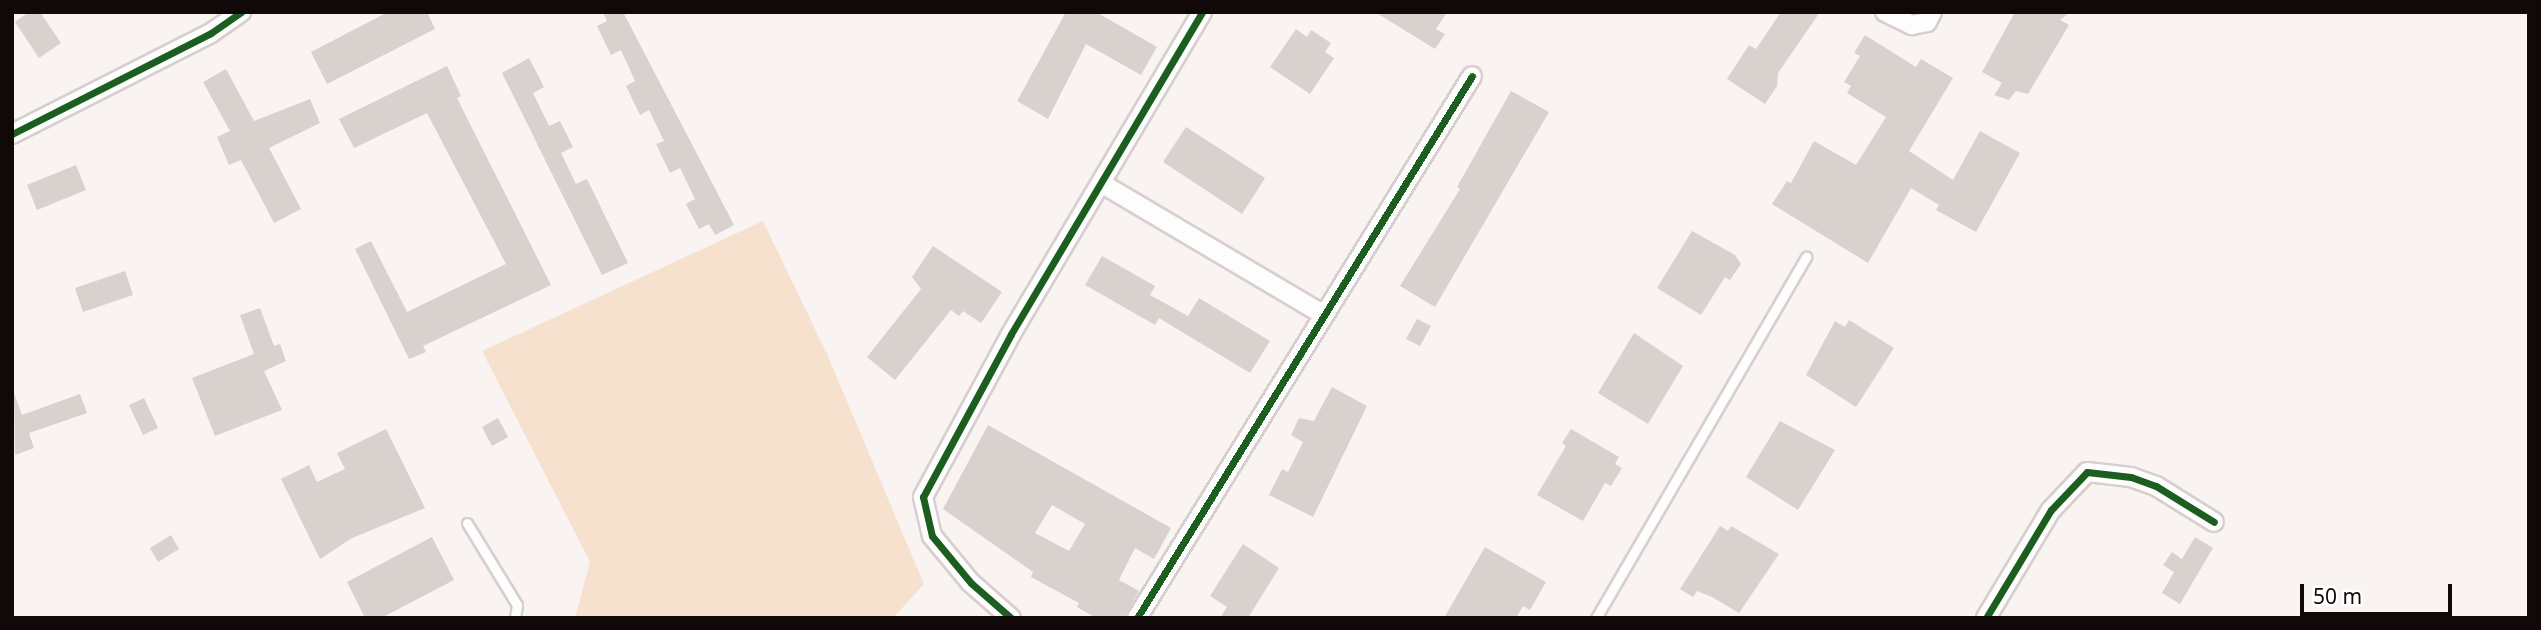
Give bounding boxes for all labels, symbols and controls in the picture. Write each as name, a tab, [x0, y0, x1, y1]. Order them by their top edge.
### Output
scale bar	[2303, 570, 2455, 614]
text: 50 m	[2313, 582, 2362, 610]

